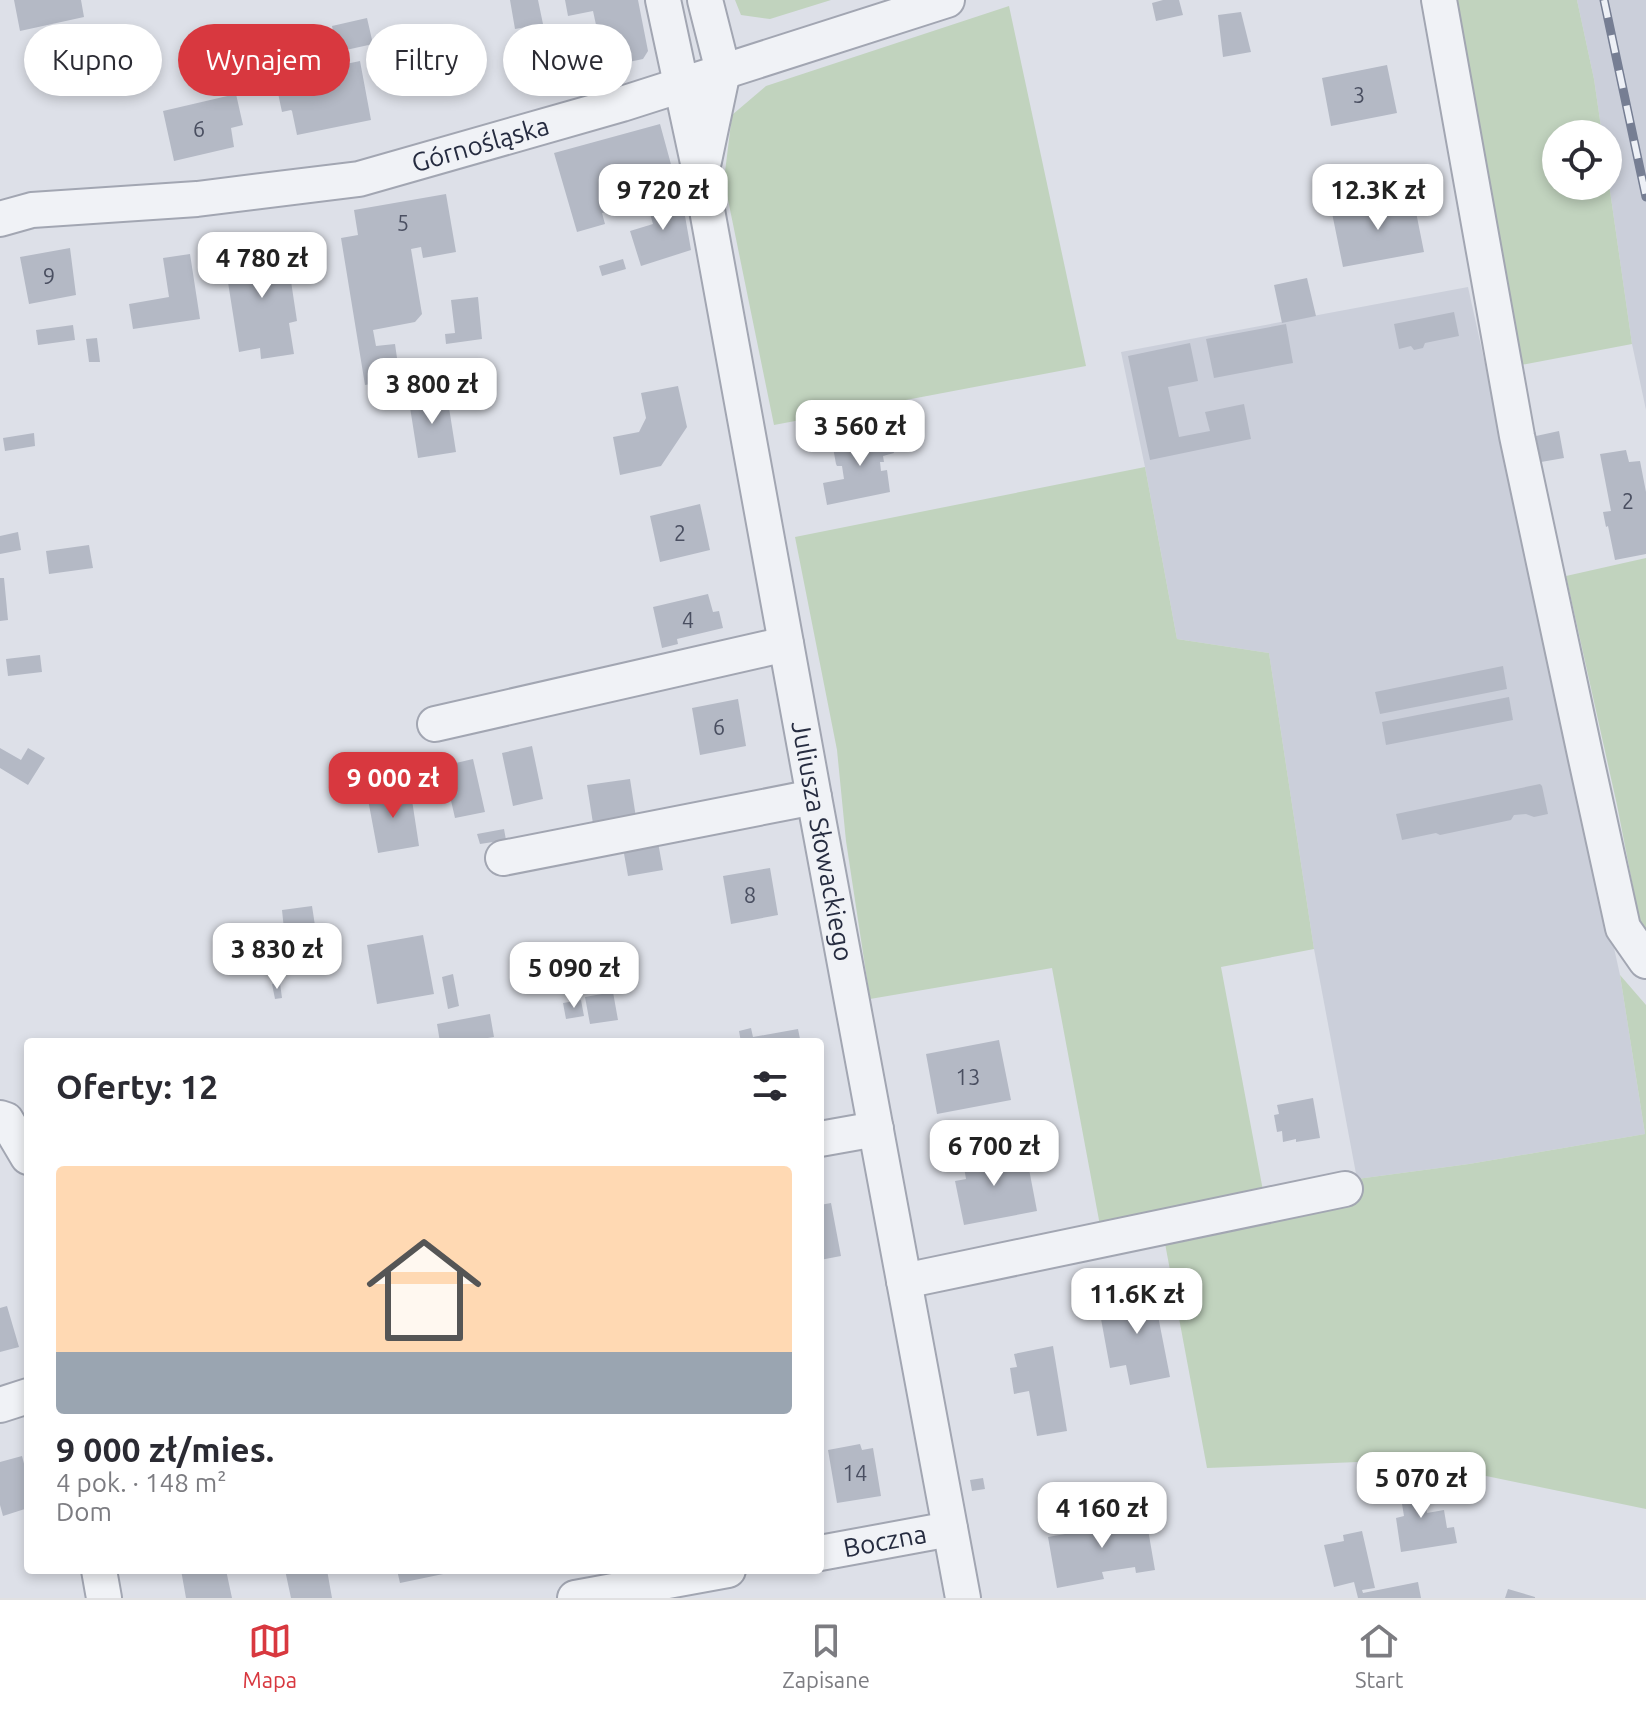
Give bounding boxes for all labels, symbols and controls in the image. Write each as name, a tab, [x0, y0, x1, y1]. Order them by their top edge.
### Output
chip: Kupno	[24, 24, 162, 96]
chip: Wynajem	[178, 24, 350, 96]
chip: Filtry	[366, 24, 487, 96]
chip: Nowe	[503, 24, 632, 96]
house number: 3	[1353, 82, 1365, 107]
street label: Górnośląska	[408, 111, 552, 177]
house number: 6	[193, 116, 205, 141]
map controls	[1542, 120, 1622, 200]
button: locate	[1542, 120, 1622, 200]
pin: 9 720 zł	[580, 164, 746, 232]
pin: 12.3K zł	[1295, 164, 1461, 232]
text: 9 720 zł	[617, 175, 709, 204]
text: 12.3K zł	[1330, 175, 1426, 204]
house number: 5	[397, 210, 409, 235]
pin: 4 780 zł	[179, 232, 345, 300]
text: 4 780 zł	[216, 243, 308, 272]
house number: 9	[43, 263, 55, 288]
pin: 3 800 zł	[349, 358, 515, 426]
text: 3 800 zł	[386, 369, 478, 398]
pin: 3 560 zł	[777, 400, 943, 468]
text: 3 560 zł	[814, 411, 906, 440]
house number: 2	[1622, 488, 1634, 513]
house number: 2	[674, 520, 686, 545]
house number: 4	[682, 607, 694, 632]
house number: 6	[713, 714, 725, 739]
street label: Juliusza Słowackiego	[786, 719, 859, 963]
pin: 9 000 zł	[310, 752, 476, 820]
text: 9 000 zł	[347, 763, 439, 792]
house number: 8	[744, 882, 756, 907]
pin: 3 830 zł	[194, 923, 360, 991]
text: 3 830 zł	[231, 934, 323, 963]
pin: 5 090 zł	[491, 942, 657, 1010]
text: 5 090 zł	[528, 953, 620, 982]
icon: filters	[748, 1064, 792, 1108]
house number: 13	[956, 1064, 980, 1089]
text: Oferty: 12	[56, 1067, 218, 1105]
pin: 6 700 zł	[911, 1120, 1077, 1188]
text: 6 700 zł	[948, 1131, 1040, 1160]
icon: home	[352, 1218, 496, 1362]
pin: 11.6K zł	[1054, 1268, 1220, 1336]
text: 11.6K zł	[1089, 1279, 1185, 1308]
text: 9 000 zł/mies.	[56, 1430, 274, 1468]
pin: 5 070 zł	[1338, 1452, 1504, 1520]
house number: 14	[843, 1460, 867, 1485]
text: 5 070 zł	[1375, 1463, 1467, 1492]
text: 4 pok. · 148 m²	[56, 1468, 227, 1497]
pin: 4 160 zł	[1019, 1482, 1185, 1550]
text: 4 160 zł	[1056, 1493, 1148, 1522]
text: Dom	[56, 1497, 112, 1526]
street label: Boczna	[841, 1519, 929, 1562]
tab: Mapa	[243, 1619, 297, 1692]
tab: Zapisane	[782, 1619, 870, 1692]
tab: Start	[1355, 1619, 1403, 1692]

